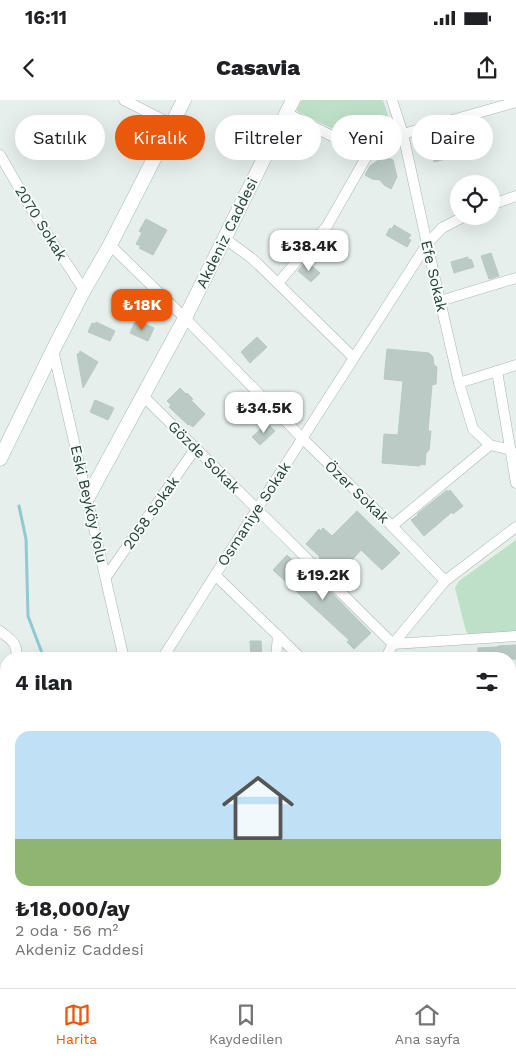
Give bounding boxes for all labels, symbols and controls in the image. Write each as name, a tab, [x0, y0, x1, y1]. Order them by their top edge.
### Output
text: 16:11	[25, 6, 67, 29]
icon: back	[15, 54, 43, 82]
icon: share	[473, 54, 501, 82]
text: Casavia	[216, 55, 300, 80]
chip: Satılık	[15, 115, 105, 160]
chip: Kiralık	[115, 115, 205, 160]
chip: Filtreler	[215, 115, 321, 160]
chip: Yeni	[331, 115, 402, 160]
chip: Daire	[412, 115, 493, 160]
street label: Akdeniz Caddesi	[192, 175, 262, 291]
map controls	[450, 175, 500, 225]
button: locate	[450, 175, 500, 225]
street label: 2070 Sokak	[11, 182, 71, 264]
pin: ₺38.4K	[268, 230, 350, 272]
text: ₺38.4K	[281, 236, 337, 255]
street label: Efe Sokak	[417, 239, 451, 314]
pin: ₺18K	[112, 288, 172, 331]
text: ₺18K	[122, 295, 162, 314]
pin: ₺34.5K	[223, 392, 305, 434]
text: ₺34.5K	[236, 398, 292, 417]
street label: Gözde Sokak	[164, 417, 244, 497]
street label: Eski Beyköy Yolu	[67, 443, 111, 565]
street label: Özer Sokak	[321, 457, 393, 527]
street label: Osmaniye Sokak	[214, 458, 295, 570]
street label: 2058 Sokak	[119, 473, 183, 553]
pin: ₺19.2K	[282, 558, 364, 601]
text: ₺19.2K	[296, 565, 350, 584]
icon: filters	[473, 668, 501, 696]
text: 4 ilan	[15, 670, 73, 695]
icon: home	[213, 763, 303, 853]
text: ₺18,000/ay	[15, 896, 130, 921]
text: 2 oda · 56 m²	[15, 921, 118, 940]
text: Akdeniz Caddesi	[15, 940, 144, 959]
tab: Harita	[56, 1001, 97, 1047]
tab: Kaydedilen	[209, 1001, 283, 1047]
tab: Ana sayfa	[395, 1001, 460, 1047]

